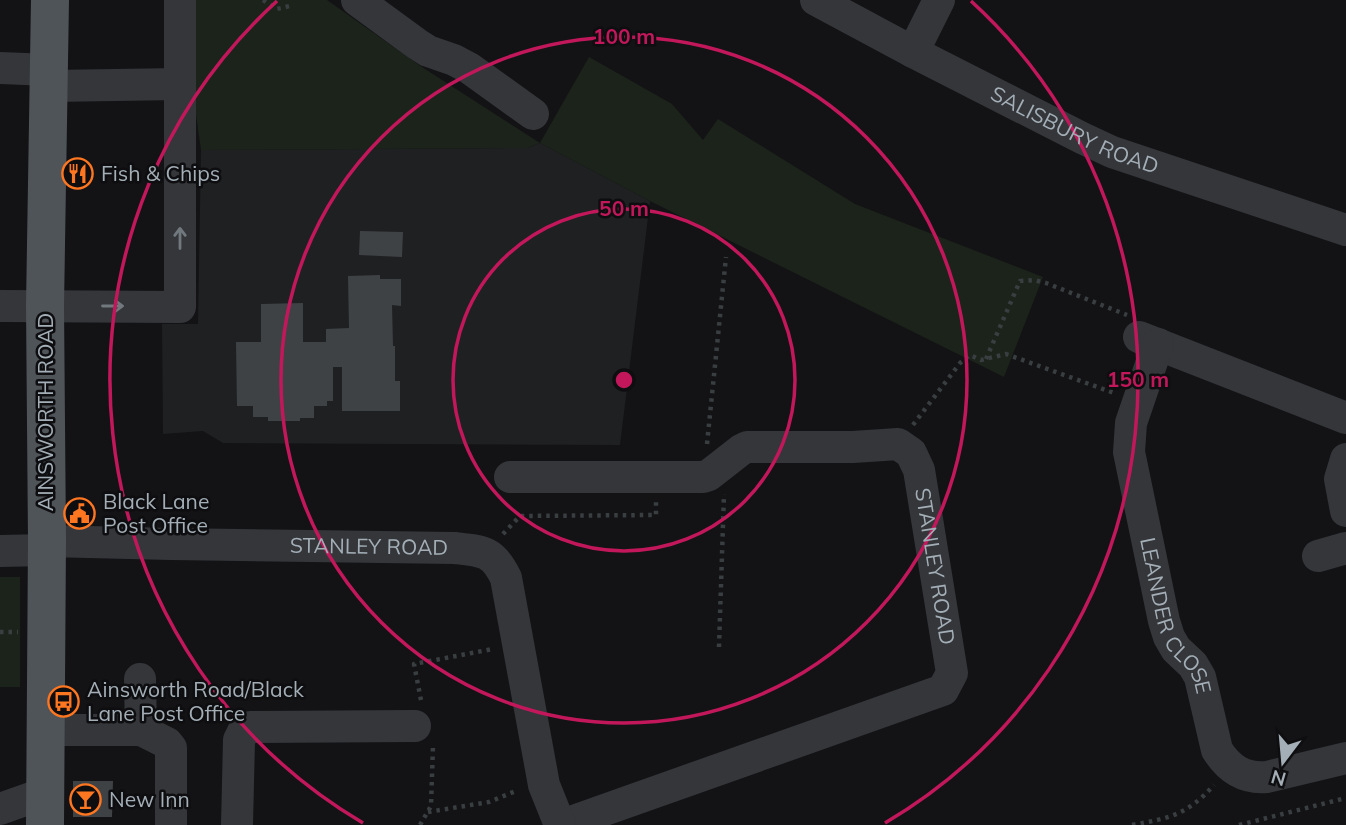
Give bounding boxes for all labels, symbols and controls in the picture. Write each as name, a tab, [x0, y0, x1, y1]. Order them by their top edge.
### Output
text: 100 m	[593, 23, 655, 49]
street label: SALISBURY ROAD	[987, 80, 1162, 179]
restaurant icon: Fish & Chips	[61, 157, 95, 191]
place label: Fish & Chips	[101, 160, 220, 186]
text: 50 m	[599, 195, 649, 221]
one-way arrow	[173, 227, 187, 250]
one-way arrow	[101, 299, 124, 313]
street label: AINSWORTH ROAD	[32, 313, 58, 511]
text: 150 m	[1107, 366, 1169, 392]
centre of rings	[612, 368, 636, 392]
street label: STANLEY ROAD	[910, 486, 961, 647]
place label: Black Lane Post Office	[103, 488, 209, 538]
public building icon: Black Lane Post Office	[63, 497, 97, 531]
street label: STANLEY ROAD	[290, 532, 448, 560]
street label: LEANDER CLOSE	[1135, 535, 1217, 696]
place label: Ainsworth Road/Black Lane Post Office	[87, 676, 304, 726]
bus stop icon: Ainsworth Road/Black Lane Post Office	[47, 685, 81, 719]
north arrow	[1248, 727, 1318, 797]
text: N	[1268, 765, 1289, 792]
bar icon: New Inn	[69, 783, 103, 817]
place label: New Inn	[109, 786, 190, 812]

